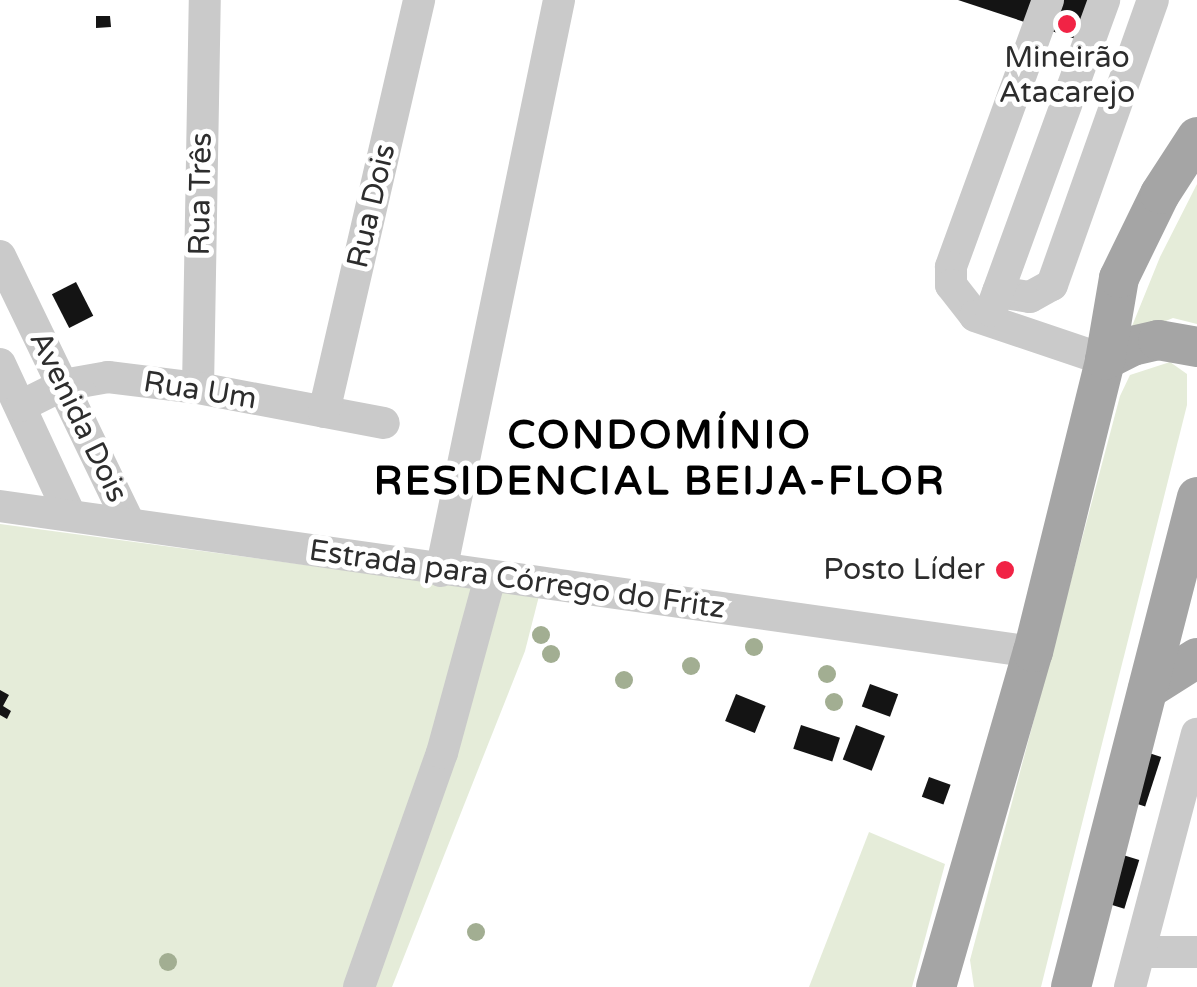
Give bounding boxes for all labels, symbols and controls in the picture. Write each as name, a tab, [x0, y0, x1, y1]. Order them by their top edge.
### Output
marker: Mineirão Atacarejo	[1056, 13, 1078, 35]
place label: Mineirão Atacarejo	[999, 40, 1135, 110]
street label: Rua Três	[182, 132, 220, 256]
street label: Rua Dois	[340, 140, 404, 272]
street label: Avenida Dois	[21, 326, 135, 508]
street label: Rua Um	[141, 364, 259, 418]
district label: CONDOMÍNIO RESIDENCIAL BEIJA-FLOR	[374, 411, 946, 505]
street label: Estrada para Córrego do Fritz	[307, 533, 727, 627]
place label: Posto Líder	[823, 552, 985, 588]
marker: Posto Líder	[994, 559, 1016, 581]

